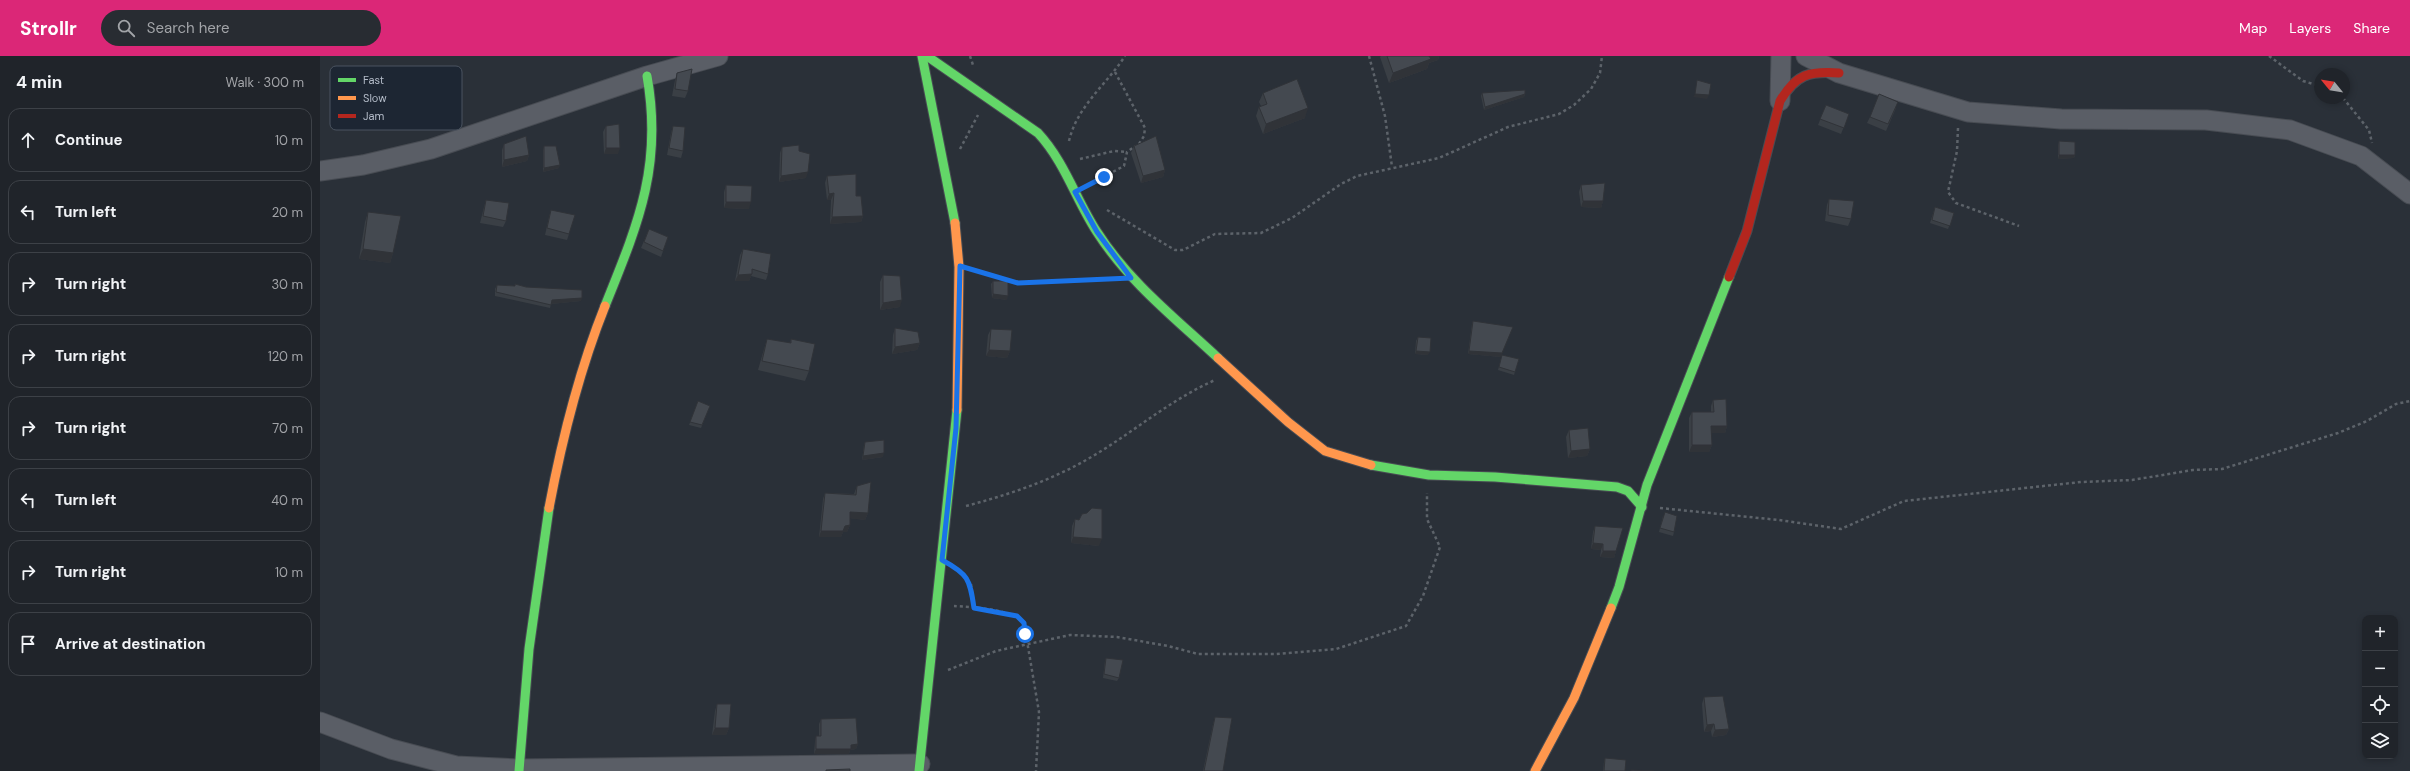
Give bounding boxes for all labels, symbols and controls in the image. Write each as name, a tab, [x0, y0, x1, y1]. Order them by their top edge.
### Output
search box	[101, 10, 381, 46]
text: Strollr	[20, 16, 77, 41]
icon: search	[115, 17, 137, 39]
text: Search here	[147, 18, 230, 38]
text: Map	[2239, 19, 2267, 37]
text: Layers	[2289, 19, 2331, 37]
text: Share	[2353, 19, 2390, 37]
legend	[330, 66, 462, 130]
north arrow	[2314, 68, 2350, 104]
text: 4 min	[16, 71, 62, 93]
text: Fast	[363, 73, 384, 87]
text: Walk · 300 m	[226, 74, 304, 91]
text: Slow	[363, 91, 387, 105]
text: Jam	[363, 109, 384, 123]
icon: ahead	[17, 129, 39, 151]
text: Continue	[55, 130, 123, 150]
text: 10 m	[275, 132, 303, 149]
route end	[1095, 168, 1113, 186]
icon: left	[17, 201, 39, 223]
text: Turn left	[55, 202, 116, 222]
text: 20 m	[272, 204, 303, 221]
icon: right	[17, 273, 39, 295]
text: Turn right	[55, 274, 126, 294]
text: 30 m	[271, 276, 303, 293]
icon: right	[17, 345, 39, 367]
text: Turn right	[55, 346, 126, 366]
text: 120 m	[268, 348, 303, 365]
icon: right	[17, 417, 39, 439]
text: Turn right	[55, 418, 126, 438]
text: 70 m	[272, 420, 303, 437]
icon: left	[17, 489, 39, 511]
text: Turn left	[55, 490, 116, 510]
text: 40 m	[271, 492, 303, 509]
icon: right	[17, 561, 39, 583]
text: Turn right	[55, 562, 126, 582]
text: 10 m	[275, 564, 303, 581]
map controls	[2362, 615, 2398, 759]
button: +	[2362, 615, 2398, 651]
route start	[1016, 625, 1034, 643]
icon: arrive	[17, 633, 39, 655]
text: Arrive at destination	[55, 634, 206, 654]
button: −	[2362, 651, 2398, 687]
button: locate	[2362, 687, 2398, 723]
button: layers	[2362, 723, 2398, 759]

